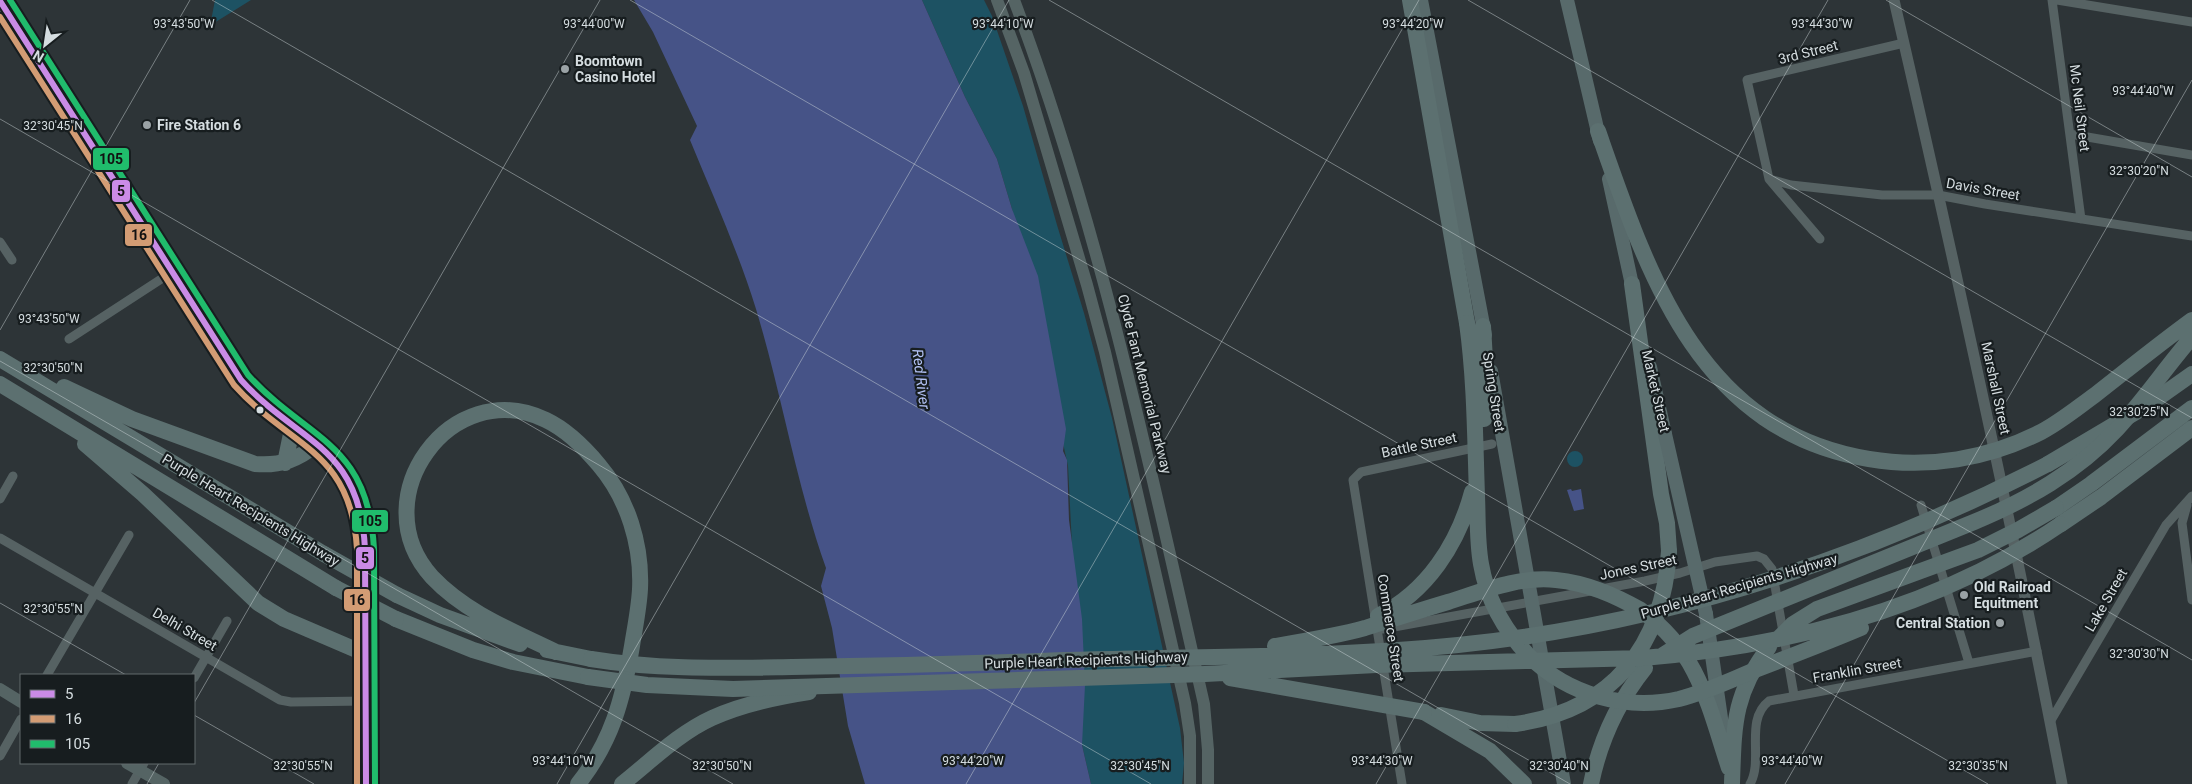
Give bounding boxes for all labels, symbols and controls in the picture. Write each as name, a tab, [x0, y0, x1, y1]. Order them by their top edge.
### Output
text: 93°43'50"W	[153, 17, 215, 31]
text: 93°44'00"W	[563, 17, 625, 31]
text: 93°44'10"W	[972, 17, 1034, 31]
text: 93°44'20"W	[1382, 17, 1444, 31]
text: 93°44'30"W	[1791, 17, 1853, 31]
north arrow	[20, 20, 70, 70]
street label: 3rd Street	[1777, 37, 1840, 67]
text: N	[30, 47, 47, 66]
place label: Boomtown Casino Hotel	[575, 53, 656, 85]
marker: Boomtown Casino Hotel	[559, 63, 571, 75]
street label: Mc Neil Street	[2067, 64, 2093, 153]
text: 93°44'40"W	[2112, 84, 2174, 98]
place label: Fire Station 6	[157, 117, 241, 133]
text: 32°30'45"N	[23, 119, 83, 133]
marker: Fire Station 6	[141, 119, 153, 131]
line badge: 105	[92, 147, 130, 171]
text: 105	[99, 151, 123, 167]
text: 32°30'20"N	[2109, 164, 2169, 178]
street label: Davis Street	[1945, 175, 2021, 203]
line badge: 5	[111, 179, 131, 203]
text: 5	[117, 183, 125, 199]
line badge: 16	[124, 223, 153, 247]
text: 16	[131, 227, 147, 243]
street label: Clyde Fant Memorial Parkway	[1115, 293, 1175, 476]
text: 93°43'50"W	[18, 312, 80, 326]
street label: Marshall Street	[1978, 340, 2014, 436]
water label: Red River	[908, 348, 934, 411]
street label: Market Street	[1639, 348, 1673, 434]
street label: Spring Street	[1480, 351, 1508, 433]
text: 32°30'50"N	[23, 361, 83, 375]
unlabelled marker	[255, 405, 265, 415]
text: 32°30'25"N	[2109, 405, 2169, 419]
street label: Battle Street	[1380, 429, 1459, 461]
street label: Purple Heart Recipients Highway	[160, 451, 343, 570]
line badge: 105	[351, 509, 389, 533]
text: 105	[358, 513, 382, 529]
line badge: 5	[355, 546, 375, 570]
text: 5	[361, 550, 369, 566]
street label: Purple Heart Recipients Highway	[1639, 550, 1839, 622]
street label: Jones Street	[1598, 551, 1678, 583]
street label: Lake Street	[2082, 565, 2131, 634]
street label: Commerce Street	[1375, 573, 1407, 683]
place label: Old Railroad Equitment	[1974, 579, 2051, 611]
line badge: 16	[343, 588, 371, 612]
marker: Old Railroad Equitment	[1958, 589, 1970, 601]
text: 16	[349, 592, 365, 608]
text: 32°30'55"N	[23, 602, 83, 616]
street label: Delhi Street	[150, 604, 220, 654]
place label: Central Station	[1896, 615, 1990, 631]
marker: Central Station	[1994, 617, 2006, 629]
text: 32°30'30"N	[2109, 647, 2169, 661]
street label: Purple Heart Recipients Highway	[984, 648, 1188, 672]
street label: Franklin Street	[1812, 654, 1903, 686]
legend	[20, 674, 195, 764]
text: 5	[65, 685, 73, 703]
text: 16	[65, 710, 82, 728]
text: 105	[65, 735, 90, 753]
text: 93°44'10"W	[532, 754, 594, 768]
text: 93°44'20"W	[942, 754, 1004, 768]
text: 93°44'30"W	[1351, 754, 1413, 768]
text: 93°44'40"W	[1761, 754, 1823, 768]
text: 32°30'55"N	[273, 759, 333, 773]
text: 32°30'50"N	[692, 759, 752, 773]
text: 32°30'45"N	[1110, 759, 1170, 773]
text: 32°30'40"N	[1529, 759, 1589, 773]
text: 32°30'35"N	[1948, 759, 2008, 773]

